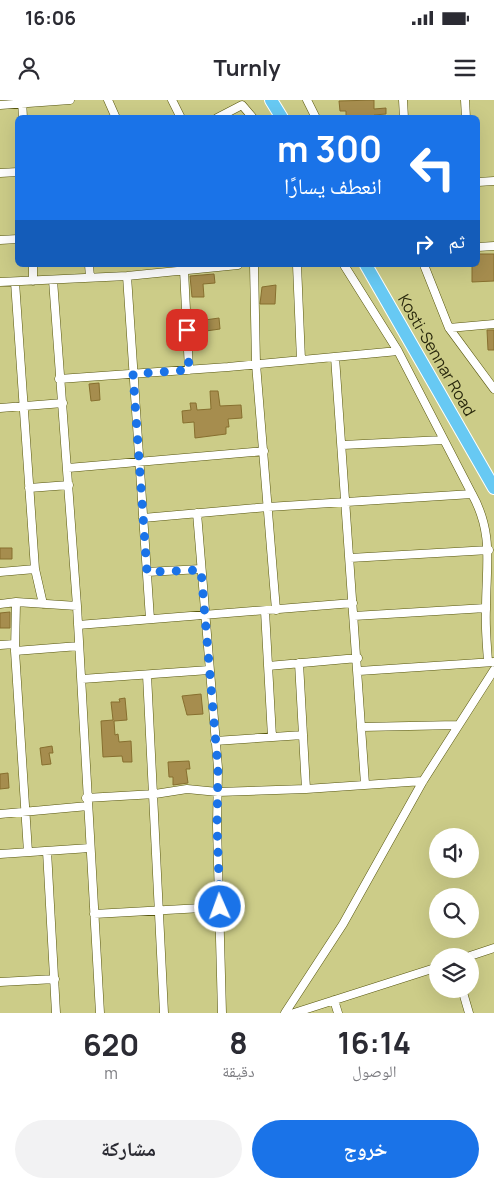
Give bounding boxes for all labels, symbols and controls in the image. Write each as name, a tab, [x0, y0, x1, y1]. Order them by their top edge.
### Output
text: 16:06	[25, 5, 76, 31]
text: Turnly	[213, 53, 281, 83]
icon: person	[15, 54, 43, 82]
icon: menu	[451, 54, 479, 82]
text: 300 m	[277, 125, 382, 173]
icon: left	[400, 135, 465, 200]
text: انعطف يسارًا	[284, 171, 382, 201]
text: ثم	[448, 228, 465, 254]
icon: right	[410, 230, 438, 258]
street label: Kosti-Sennar Road	[393, 290, 481, 420]
pin	[166, 309, 208, 351]
icon: arrive	[173, 316, 201, 344]
map controls	[429, 828, 479, 998]
button: sound	[429, 828, 479, 878]
position arrow	[193, 880, 245, 932]
button: search	[429, 888, 479, 938]
button: layers	[429, 948, 479, 998]
text: 8	[229, 1022, 248, 1063]
text: 16:14	[338, 1022, 411, 1063]
text: 620	[83, 1024, 139, 1065]
text: دقيقة	[222, 1060, 255, 1082]
text: الوصول	[352, 1060, 396, 1082]
text: m	[104, 1062, 118, 1084]
button: مشاركة	[15, 1120, 242, 1178]
button: خروج	[252, 1120, 479, 1178]

